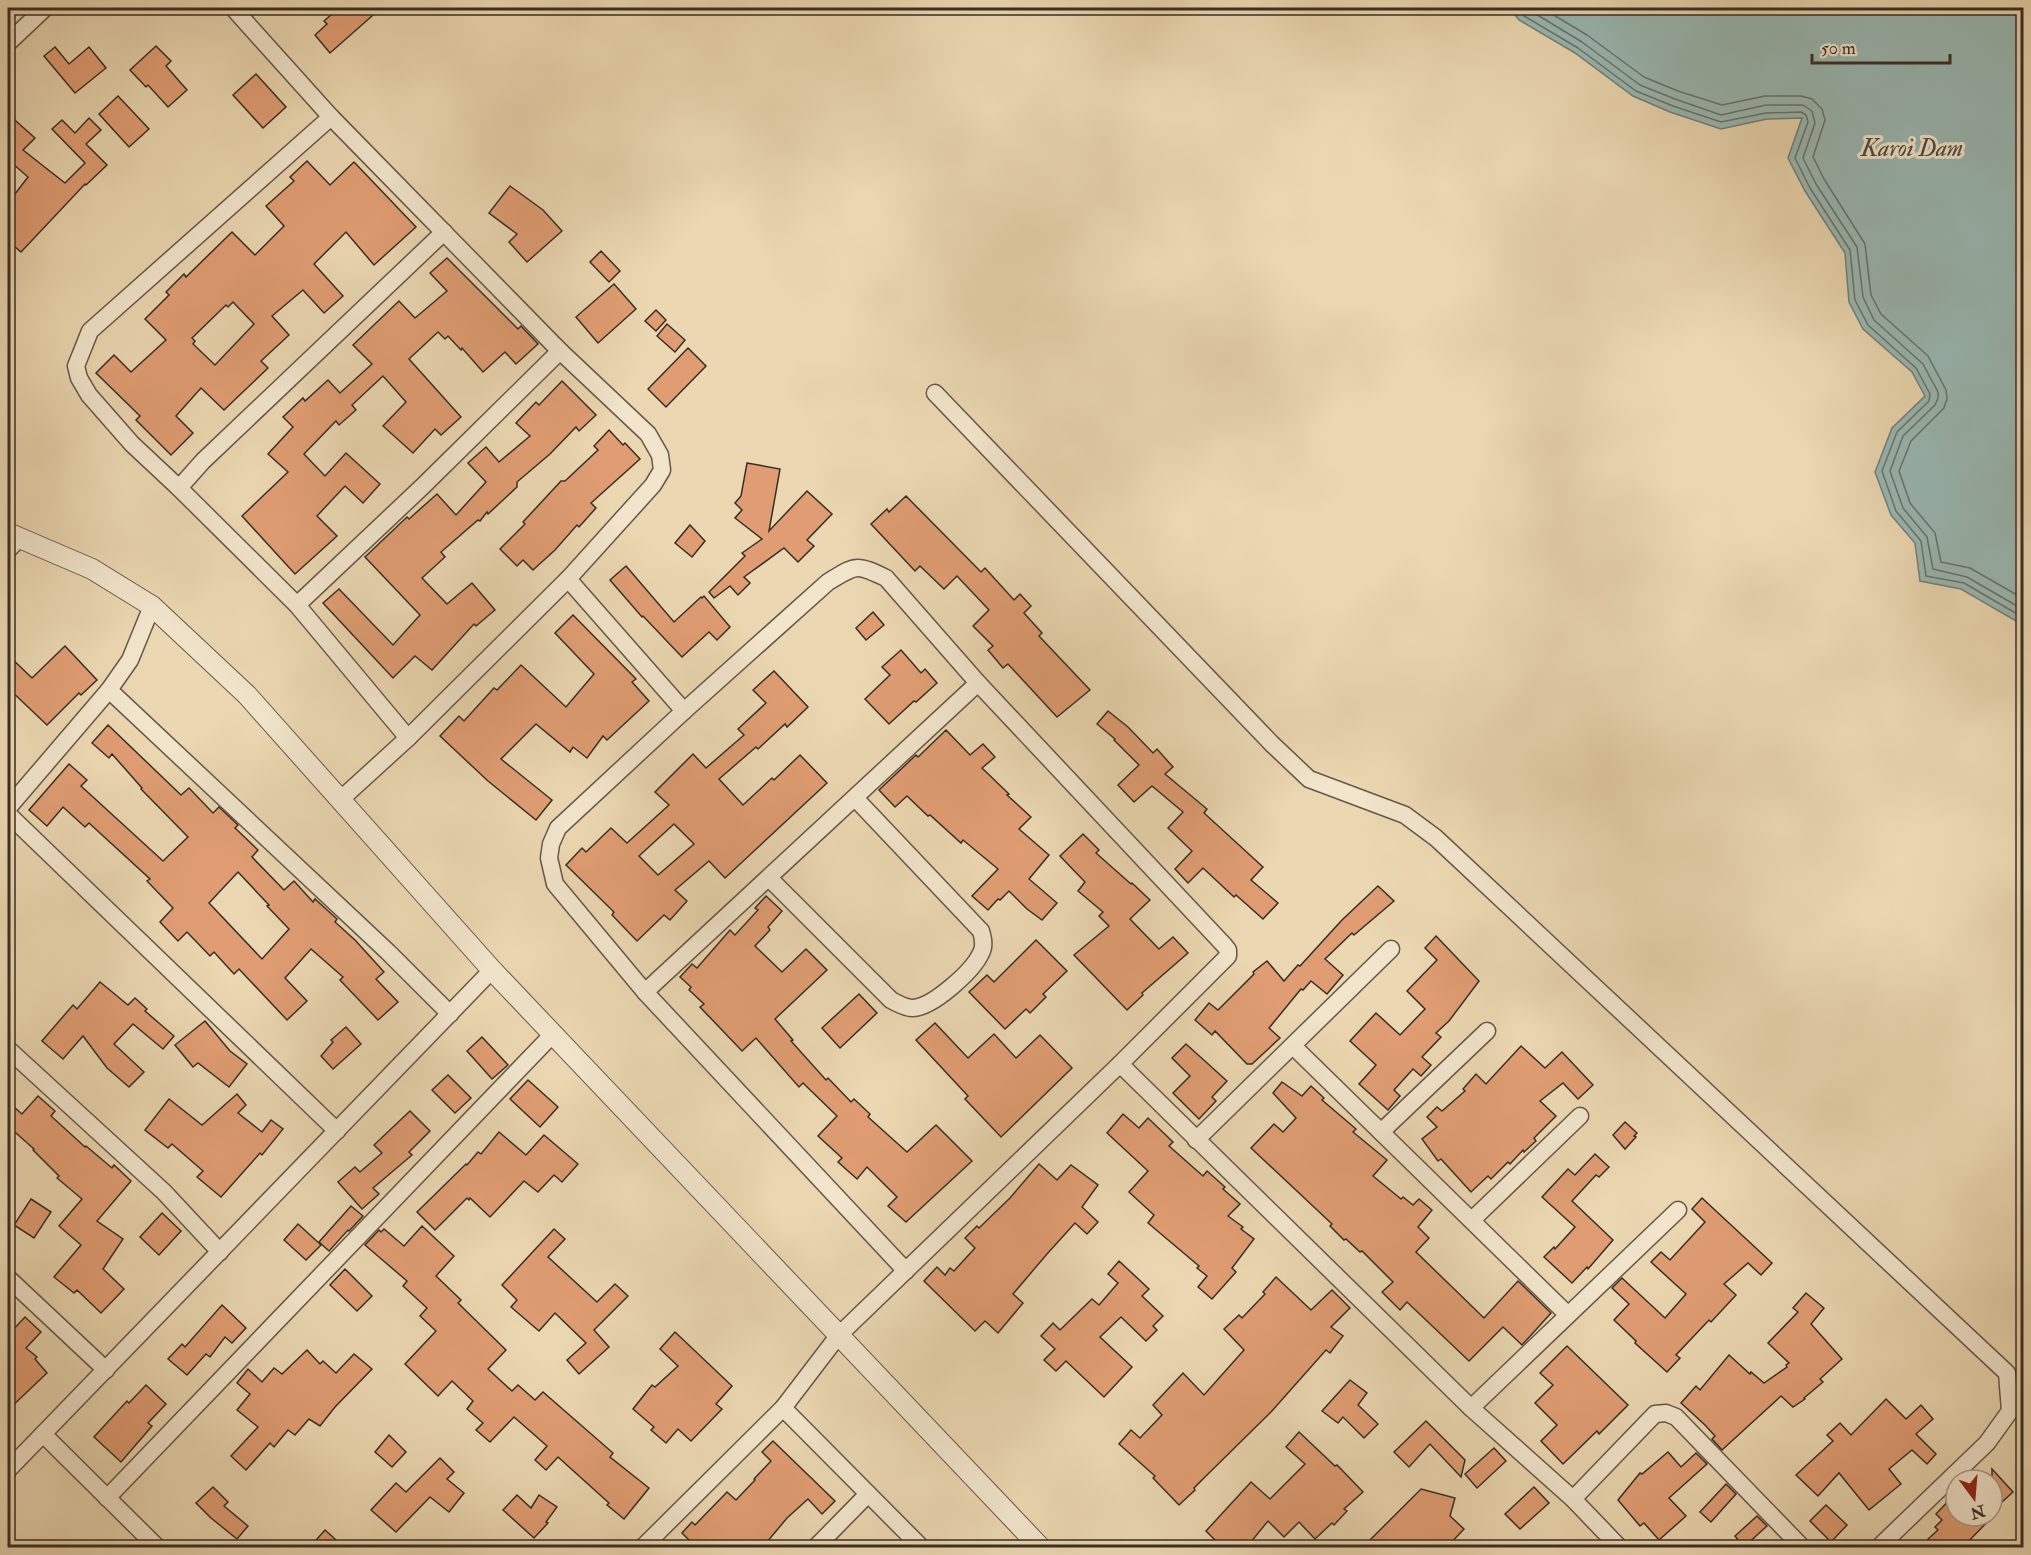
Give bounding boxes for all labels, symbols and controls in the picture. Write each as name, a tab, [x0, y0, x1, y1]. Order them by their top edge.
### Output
scale bar	[1812, 27, 1950, 65]
text: 50 m	[1821, 37, 1856, 60]
water label: Karoi Dam	[1860, 133, 1963, 164]
north arrow	[1944, 1468, 2004, 1528]
text: N	[1968, 1500, 1988, 1523]

